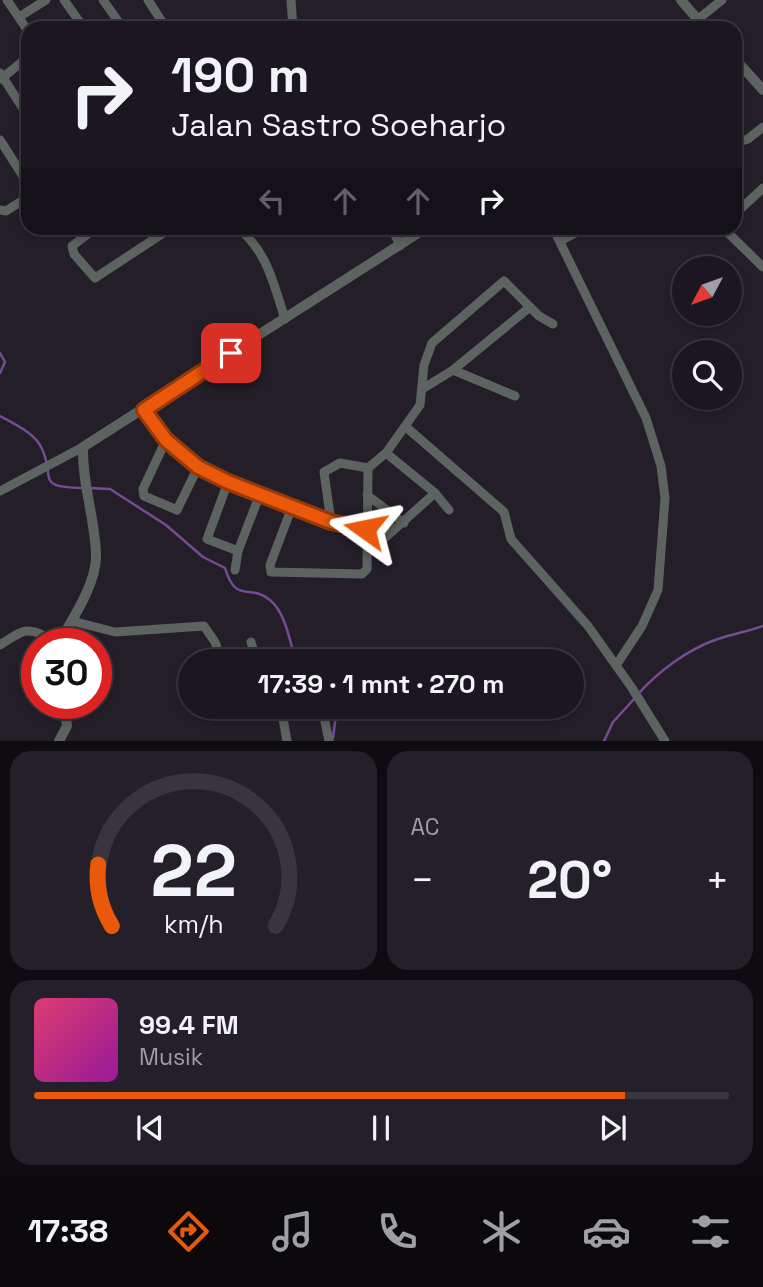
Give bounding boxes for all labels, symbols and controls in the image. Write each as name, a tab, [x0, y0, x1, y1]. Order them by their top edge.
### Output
text: 190 m	[171, 44, 309, 106]
icon: right	[56, 49, 147, 140]
text: Jalan Sastro Soeharjo	[171, 105, 506, 145]
icon: left	[253, 182, 291, 220]
icon: ahead	[326, 182, 364, 220]
icon: ahead	[399, 182, 437, 220]
icon: right	[472, 182, 510, 220]
north arrow	[672, 256, 742, 326]
map controls	[672, 256, 742, 410]
pin	[201, 323, 261, 383]
icon: arrive	[212, 334, 250, 372]
button: search	[672, 340, 742, 410]
position arrow	[328, 492, 402, 566]
speed limit sign: 30	[21, 628, 112, 719]
text: 17:39 · 1 mnt · 270 m	[258, 667, 504, 701]
text: AC	[411, 812, 440, 842]
text: 22	[150, 825, 236, 918]
text: 20°	[527, 847, 612, 913]
text: −	[411, 856, 434, 904]
text: +	[705, 856, 729, 904]
text: km/h	[163, 908, 223, 940]
text: 99.4 FM	[139, 1008, 239, 1042]
text: Musik	[139, 1042, 203, 1072]
icon: previous	[131, 1109, 169, 1147]
icon: pause	[362, 1109, 400, 1147]
icon: next	[594, 1109, 632, 1147]
icon: directions	[164, 1207, 213, 1256]
icon: music	[268, 1207, 317, 1256]
icon: phone	[373, 1207, 422, 1256]
icon: climate	[477, 1207, 526, 1256]
icon: car	[582, 1207, 631, 1256]
icon: filters	[686, 1207, 735, 1256]
text: 17:38	[28, 1211, 108, 1251]

